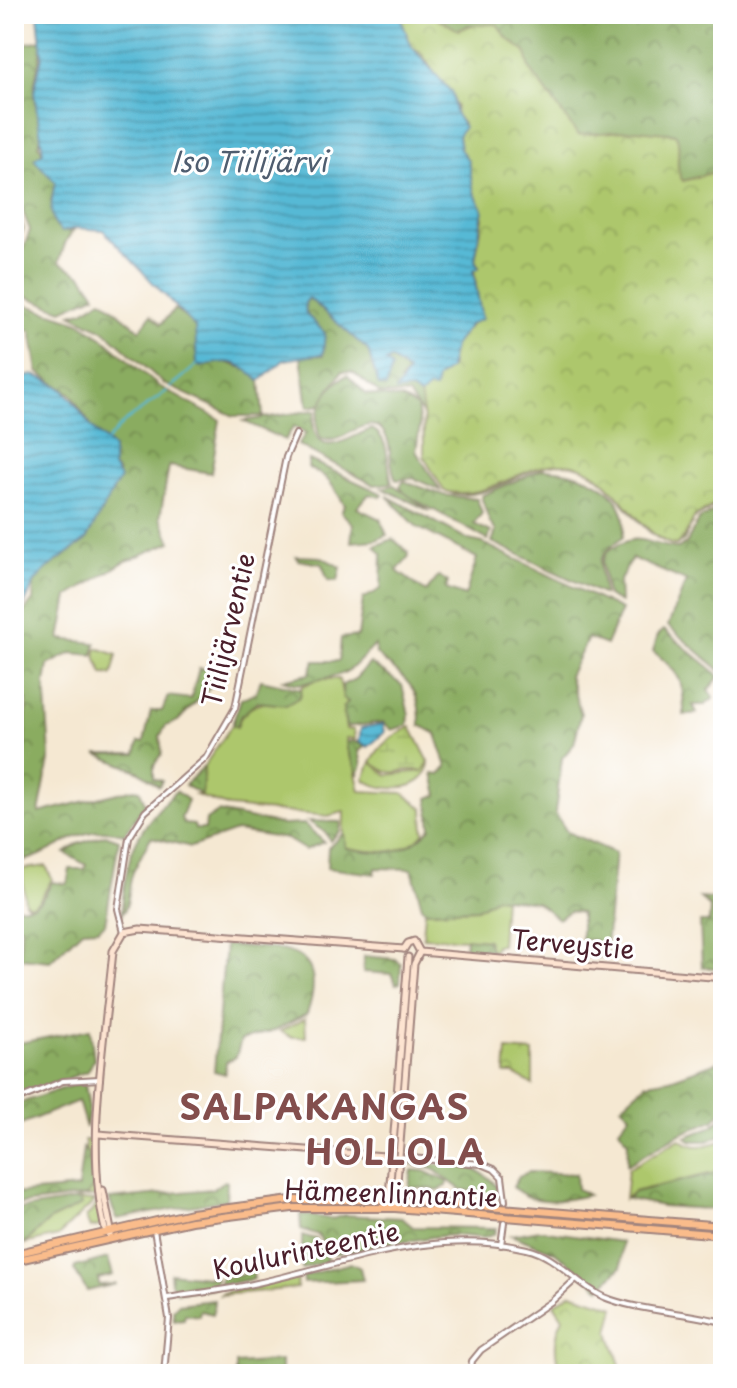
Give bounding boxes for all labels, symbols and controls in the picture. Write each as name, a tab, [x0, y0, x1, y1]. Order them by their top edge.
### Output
water label: Iso Tiilijärvi	[171, 139, 331, 182]
street label: Tiilijärventie	[191, 549, 264, 711]
street label: Terveystie	[510, 919, 636, 968]
district label: SALPAKANGAS	[180, 1080, 470, 1132]
district label: HOLLOLA	[305, 1125, 487, 1177]
street label: Hämeenlinnantie	[284, 1169, 498, 1216]
street label: Koulurinteentie	[209, 1211, 402, 1288]

